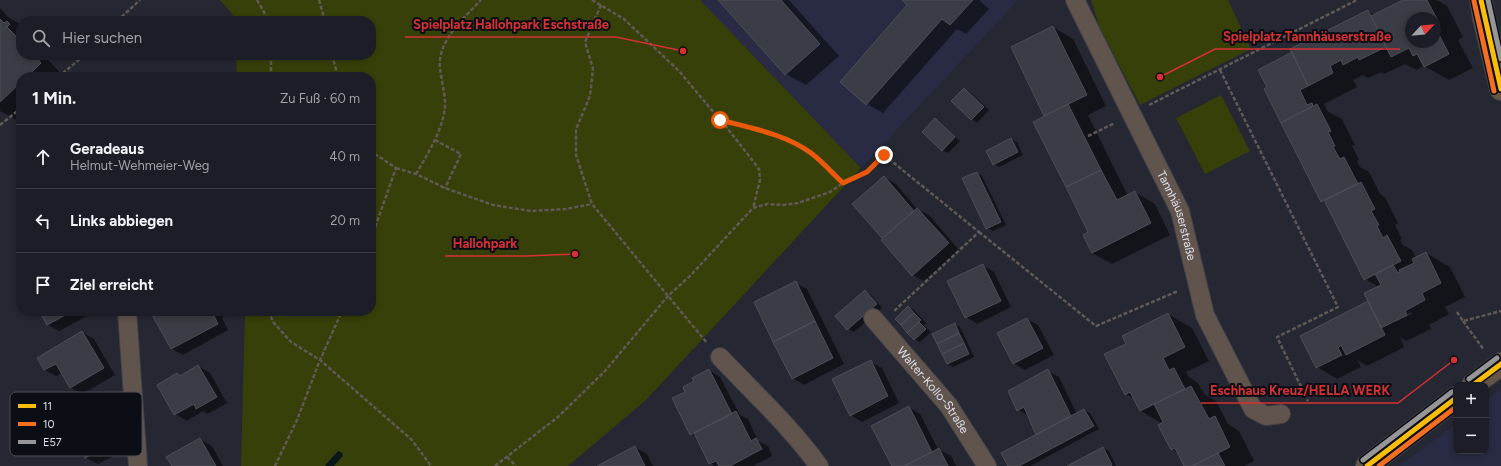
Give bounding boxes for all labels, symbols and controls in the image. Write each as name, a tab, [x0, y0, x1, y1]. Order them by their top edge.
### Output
callout: Spielplatz Hallohpark Eschstraße	[405, 12, 616, 37]
north arrow	[1405, 12, 1441, 48]
search box	[16, 16, 376, 60]
text: Spielplatz Hallohpark Eschstraße	[413, 17, 609, 32]
callout: Spielplatz Tannhäuserstraße	[1215, 24, 1400, 49]
icon: search	[30, 27, 52, 49]
text: Hier suchen	[62, 29, 142, 47]
text: Spielplatz Tannhäuserstraße	[1223, 29, 1391, 44]
text: 1 Min.	[32, 88, 76, 108]
text: Zu Fuß · 60 m	[280, 91, 360, 106]
route start	[711, 111, 729, 129]
text: Geradeaus	[70, 140, 144, 158]
icon: ahead	[32, 146, 54, 168]
route end	[875, 146, 893, 164]
text: 40 m	[329, 149, 360, 164]
text: Helmut-Wehmeier-Weg	[70, 158, 209, 173]
street label: Tannhäuserstraße	[1154, 168, 1199, 262]
icon: left	[32, 210, 54, 232]
text: Links abbiegen	[70, 212, 173, 230]
text: 20 m	[330, 213, 360, 228]
callout: Hallohpark	[445, 231, 525, 256]
text: Hallohpark	[453, 236, 517, 251]
icon: arrive	[32, 274, 54, 296]
text: Ziel erreicht	[70, 276, 154, 294]
street label: Walter-Kollo-Straße	[894, 344, 972, 436]
callout: Eschhaus Kreuz/HELLA WERK	[1201, 378, 1398, 403]
map controls	[1453, 382, 1489, 454]
button: +	[1453, 382, 1489, 418]
text: Eschhaus Kreuz/HELLA WERK	[1210, 383, 1390, 398]
legend	[10, 392, 142, 456]
text: 11	[43, 400, 52, 413]
text: 10	[43, 418, 55, 431]
button: −	[1453, 418, 1489, 454]
text: E57	[43, 436, 62, 449]

